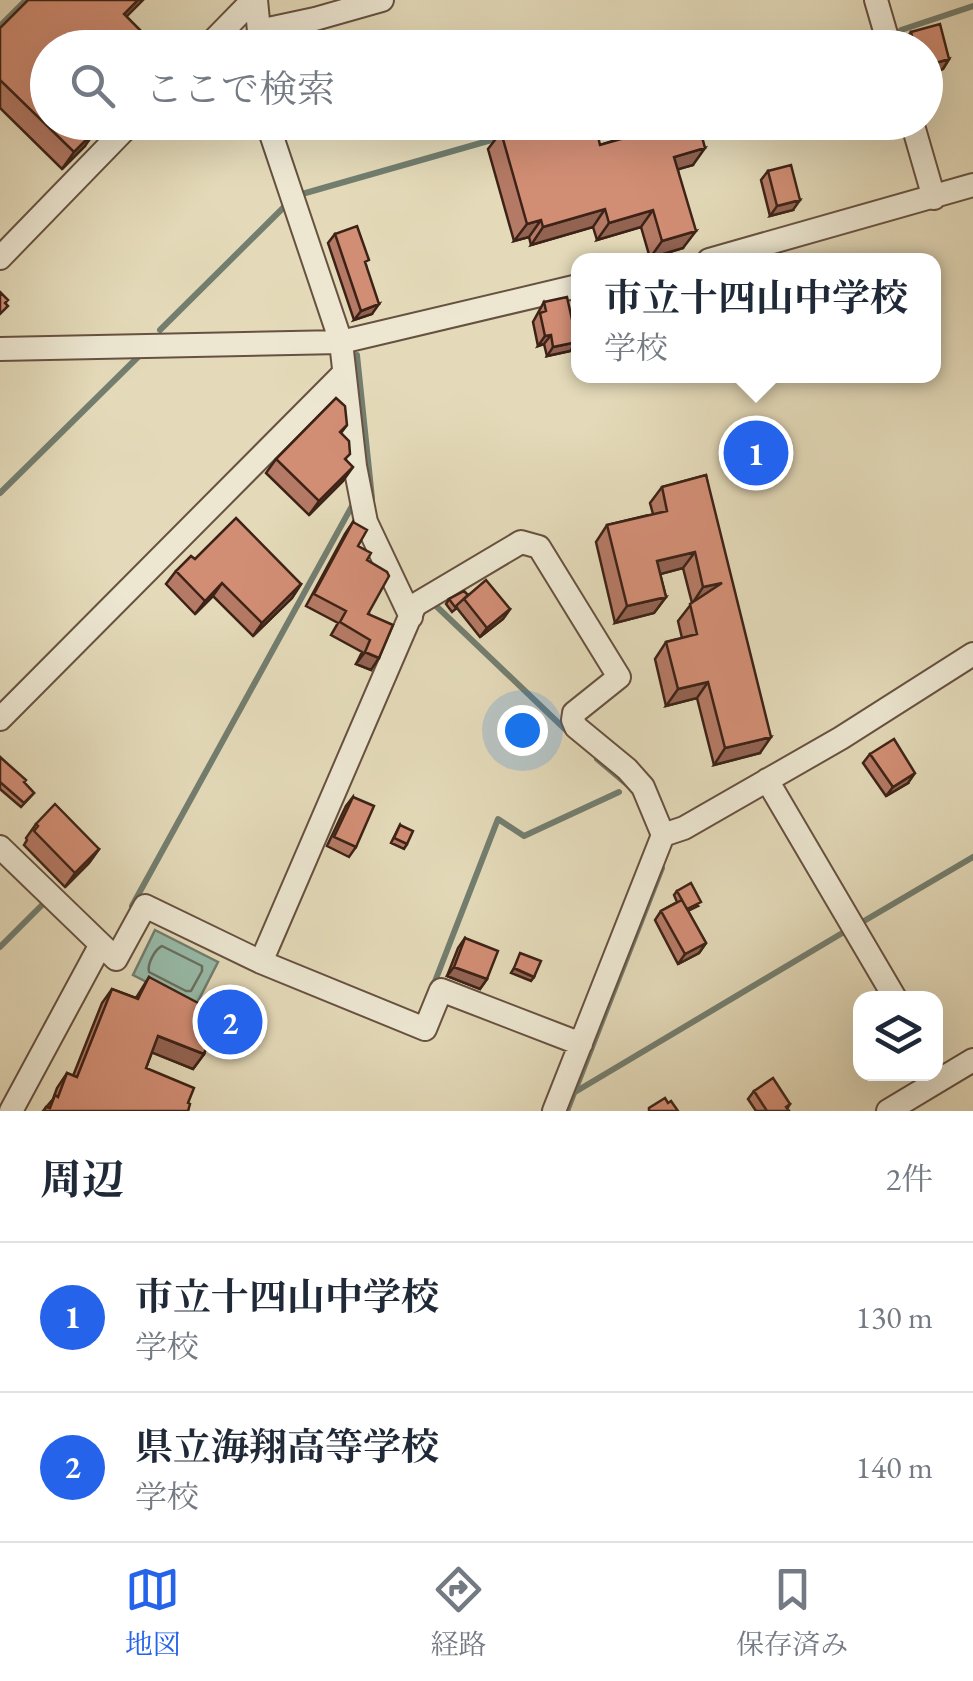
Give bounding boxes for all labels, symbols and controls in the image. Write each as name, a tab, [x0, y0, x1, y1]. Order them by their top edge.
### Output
search box	[30, 30, 943, 140]
icon: search	[65, 58, 120, 113]
text: ここで検索	[145, 64, 335, 113]
popup	[571, 253, 941, 383]
text: 市立十四山中学校	[604, 273, 908, 322]
text: 学校	[604, 327, 668, 369]
pin: 1	[724, 416, 788, 490]
your location	[497, 705, 548, 756]
pin: 2	[198, 984, 262, 1060]
map controls	[853, 991, 943, 1081]
button: layers	[853, 991, 943, 1081]
text: 周辺	[40, 1152, 124, 1207]
text: 2件	[886, 1158, 933, 1200]
text: 市立十四山中学校	[135, 1272, 439, 1321]
text: 1	[64, 1296, 81, 1338]
text: 130 m	[856, 1296, 933, 1338]
text: 学校	[135, 1326, 199, 1368]
text: 県立海翔高等学校	[135, 1422, 439, 1471]
text: 2	[64, 1446, 81, 1488]
text: 140 m	[856, 1446, 933, 1488]
text: 学校	[135, 1476, 199, 1518]
tab: 地図	[125, 1562, 181, 1662]
tab: 経路	[430, 1562, 486, 1662]
tab: 保存済み	[736, 1562, 848, 1662]

